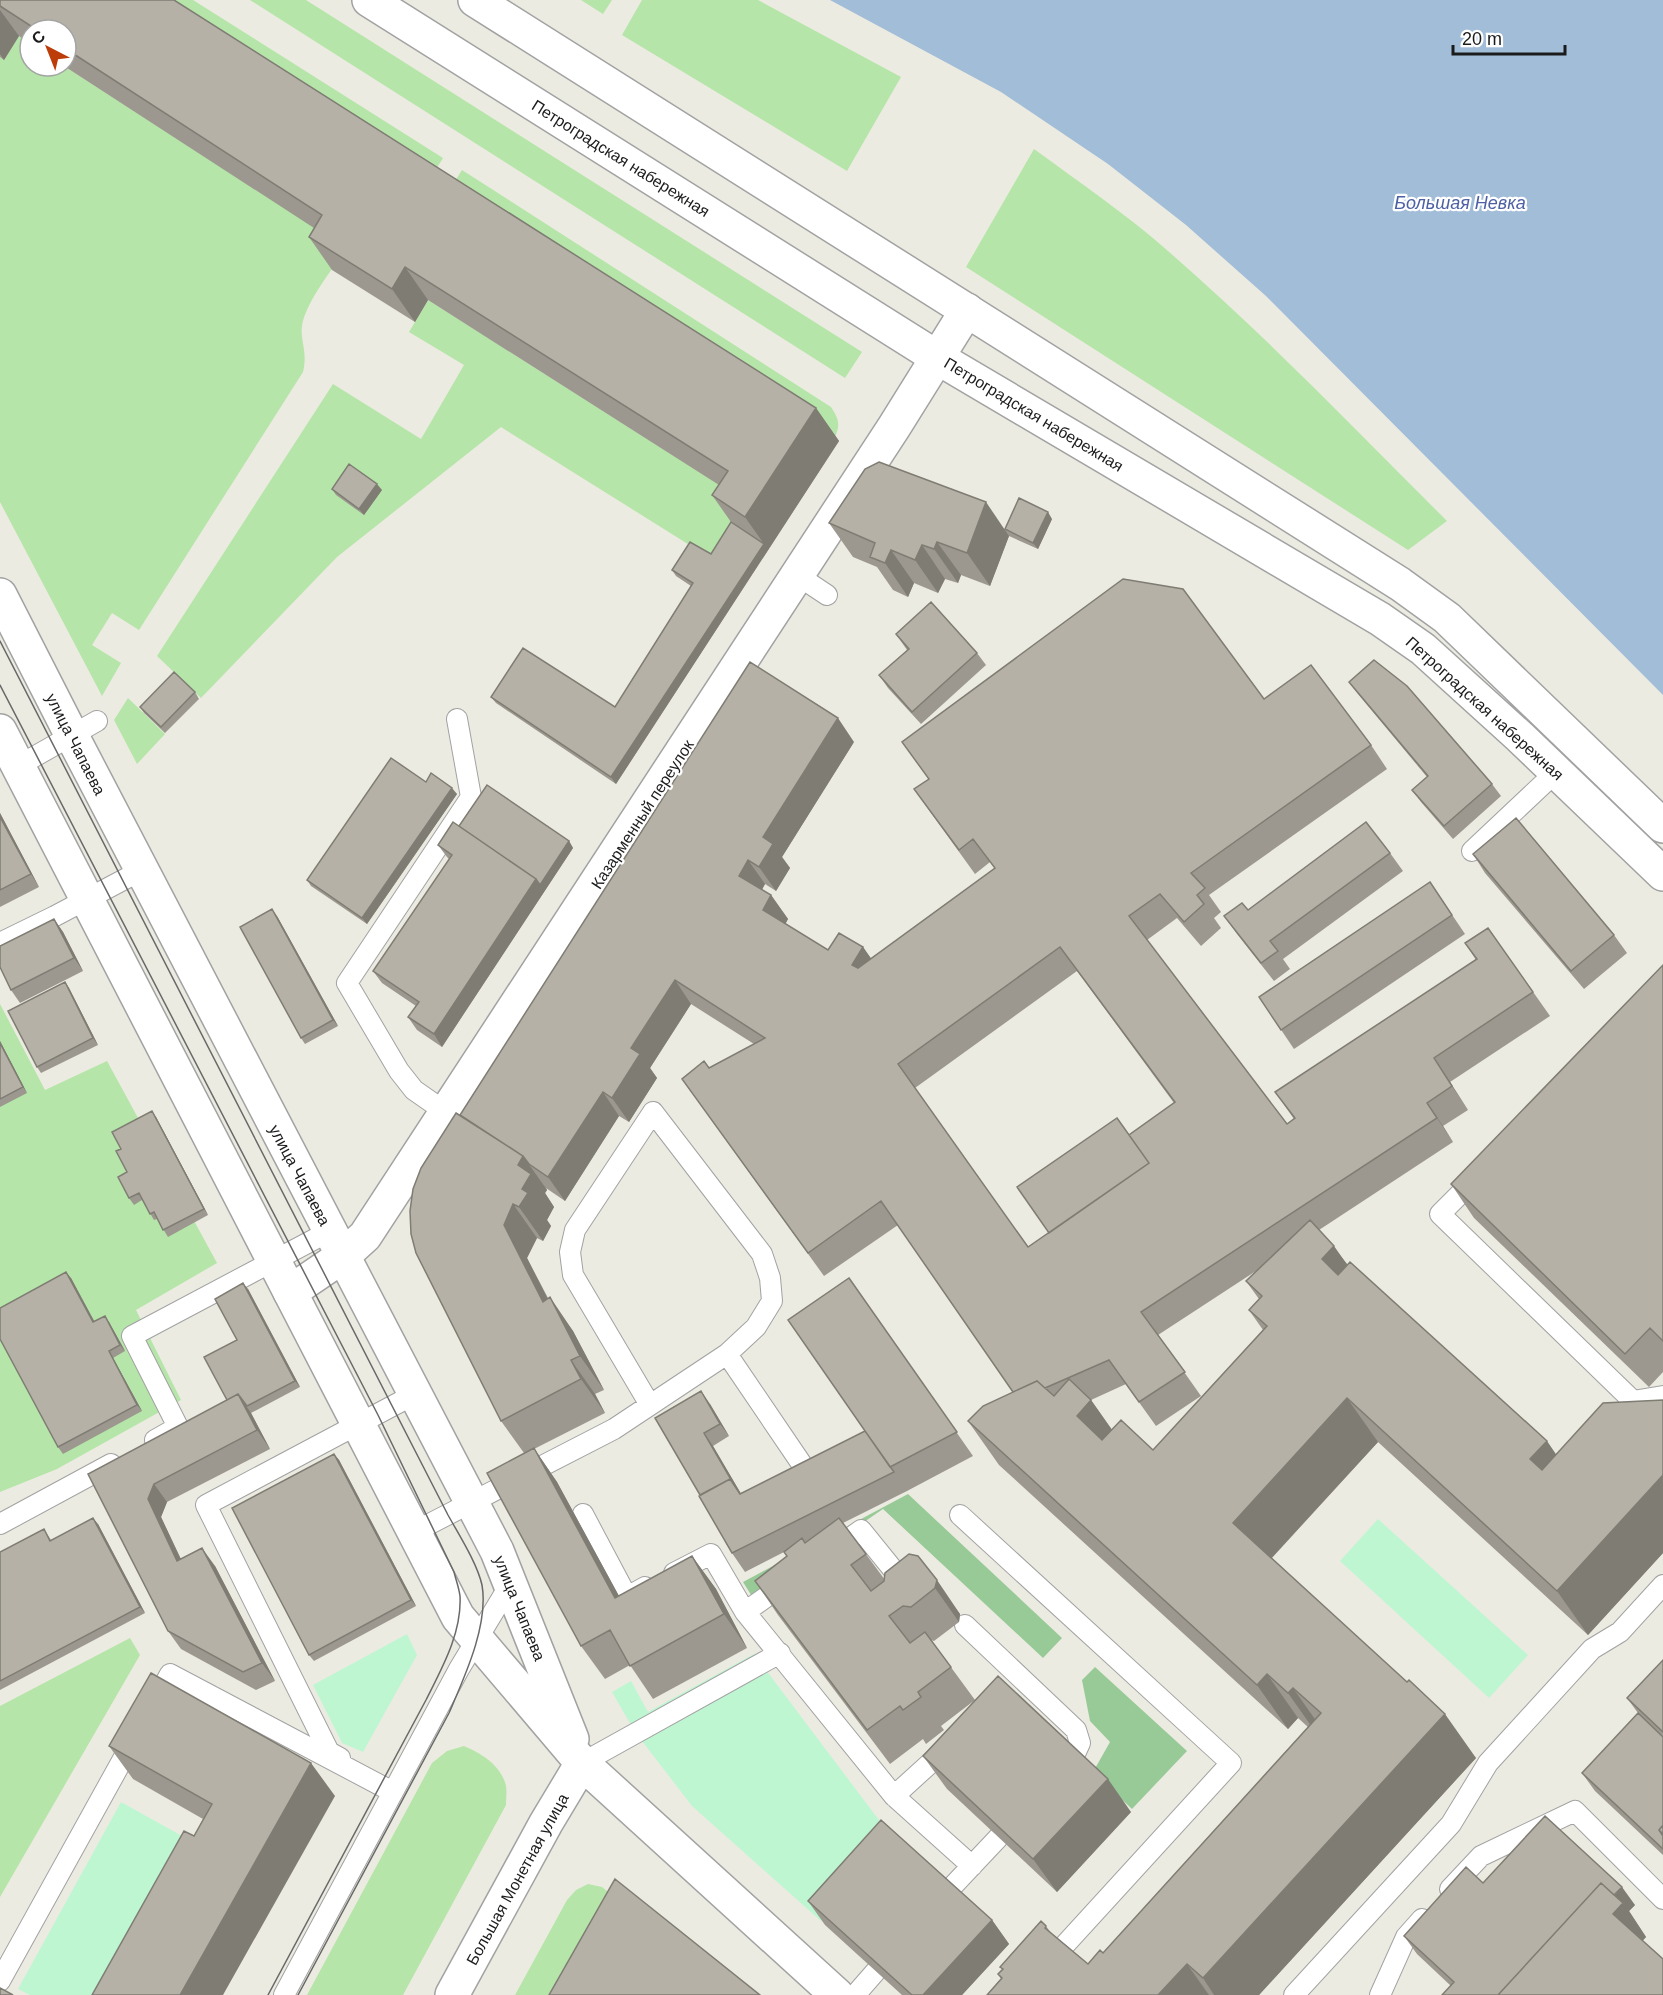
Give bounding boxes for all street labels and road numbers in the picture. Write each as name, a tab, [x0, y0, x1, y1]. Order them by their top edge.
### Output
street label: Петроградская набережная	[529, 97, 712, 220]
street label: Петроградская набережная	[941, 354, 1126, 475]
street label: Петроградская набережная	[1403, 633, 1567, 783]
street label: улица Чапаева	[43, 691, 109, 798]
street label: Казарменный переулок	[588, 736, 697, 892]
street label: улица Чапаева	[266, 1122, 333, 1229]
street label: улица Чапаева	[491, 1553, 548, 1663]
street label: Большая Монетная улица	[463, 1790, 572, 1968]

